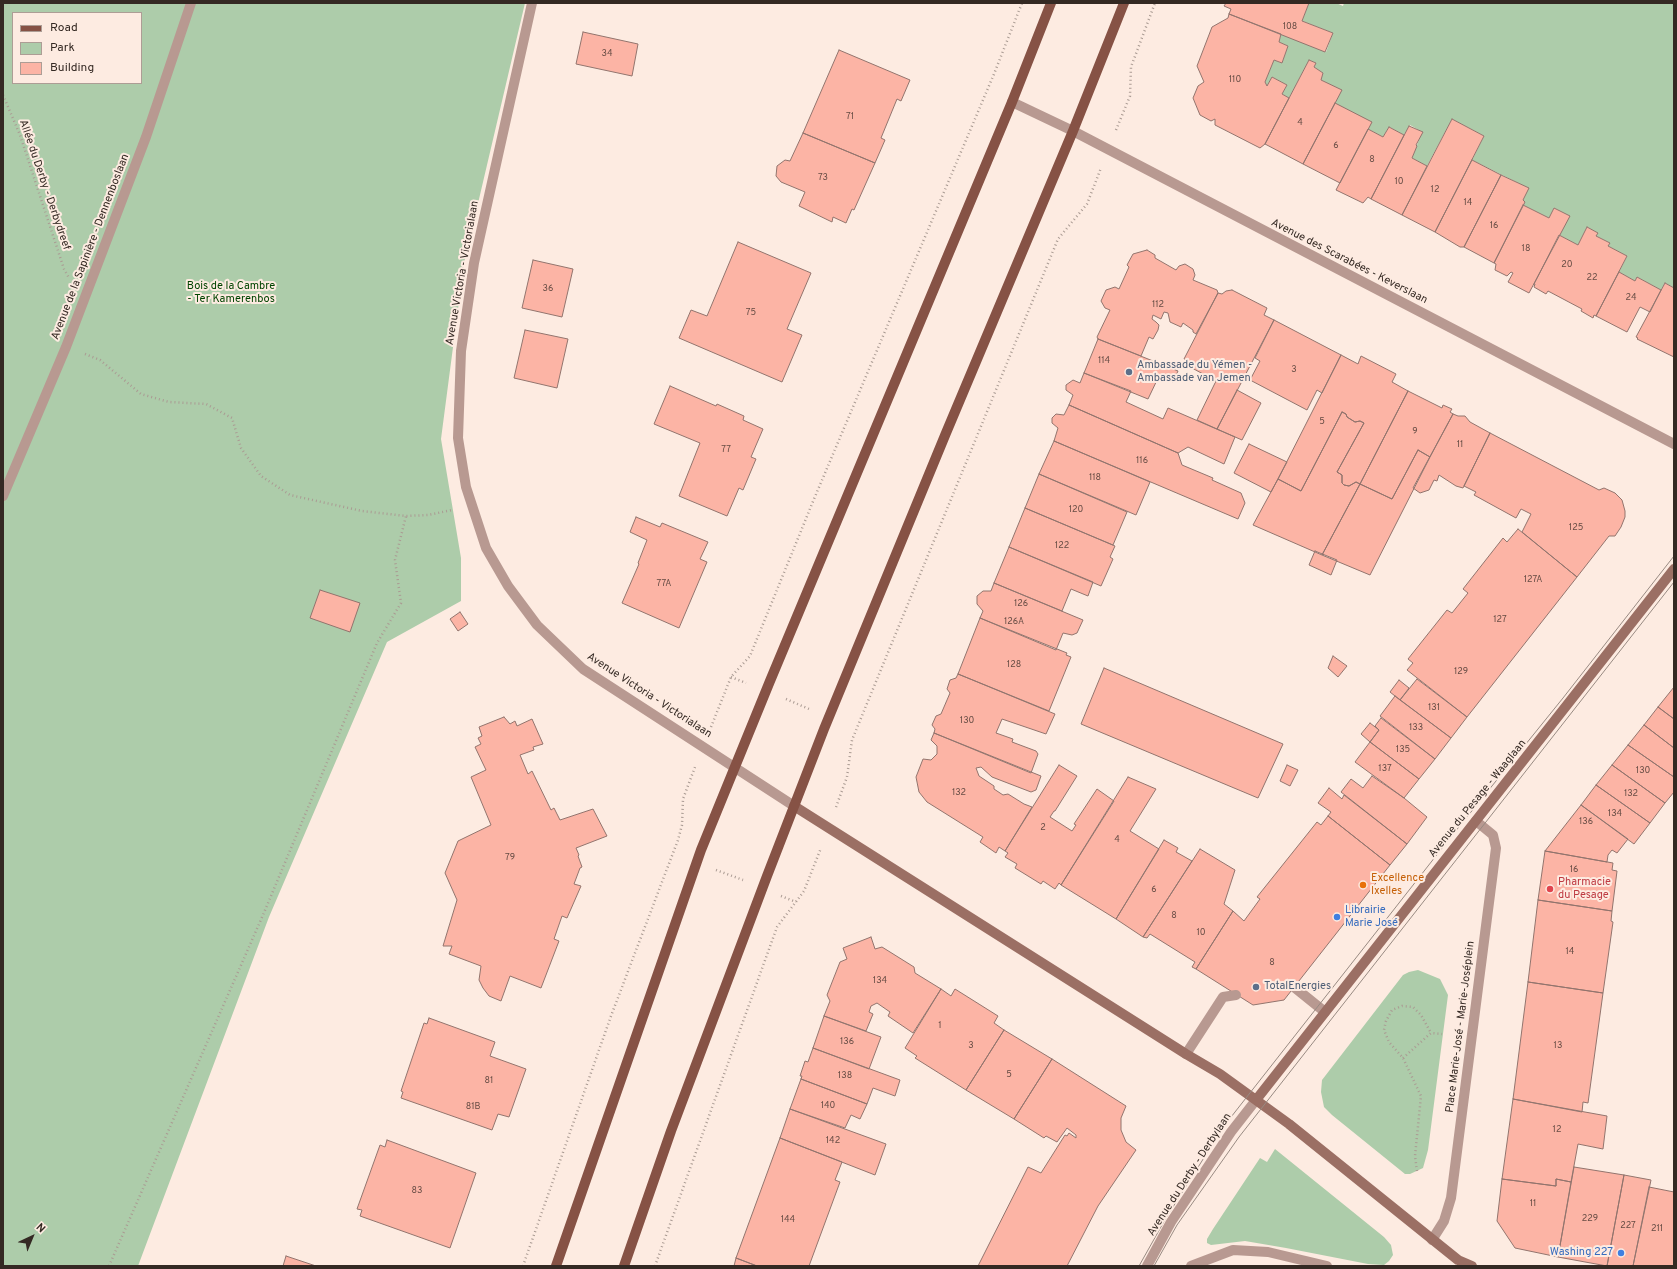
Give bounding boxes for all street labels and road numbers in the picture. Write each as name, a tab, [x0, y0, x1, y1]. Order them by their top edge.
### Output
street label: Allée du Derby - Derbydreef	[15, 118, 73, 252]
street label: Avenue de la Sapinière - Dennenboslaan	[49, 152, 133, 342]
street label: Avenue Victoria - Victorialaan	[444, 200, 482, 346]
street label: Avenue des Scarabées - Keverslaan	[1269, 217, 1429, 307]
street label: Avenue Victoria - Victorialaan	[584, 651, 714, 741]
street label: Avenue du Pesage - Waaglaan	[1426, 738, 1530, 860]
street label: Place Marie-José - Marie-Joséplein	[1444, 940, 1478, 1114]
street label: Avenue du Derby - Derbylaan	[1145, 1111, 1235, 1239]

